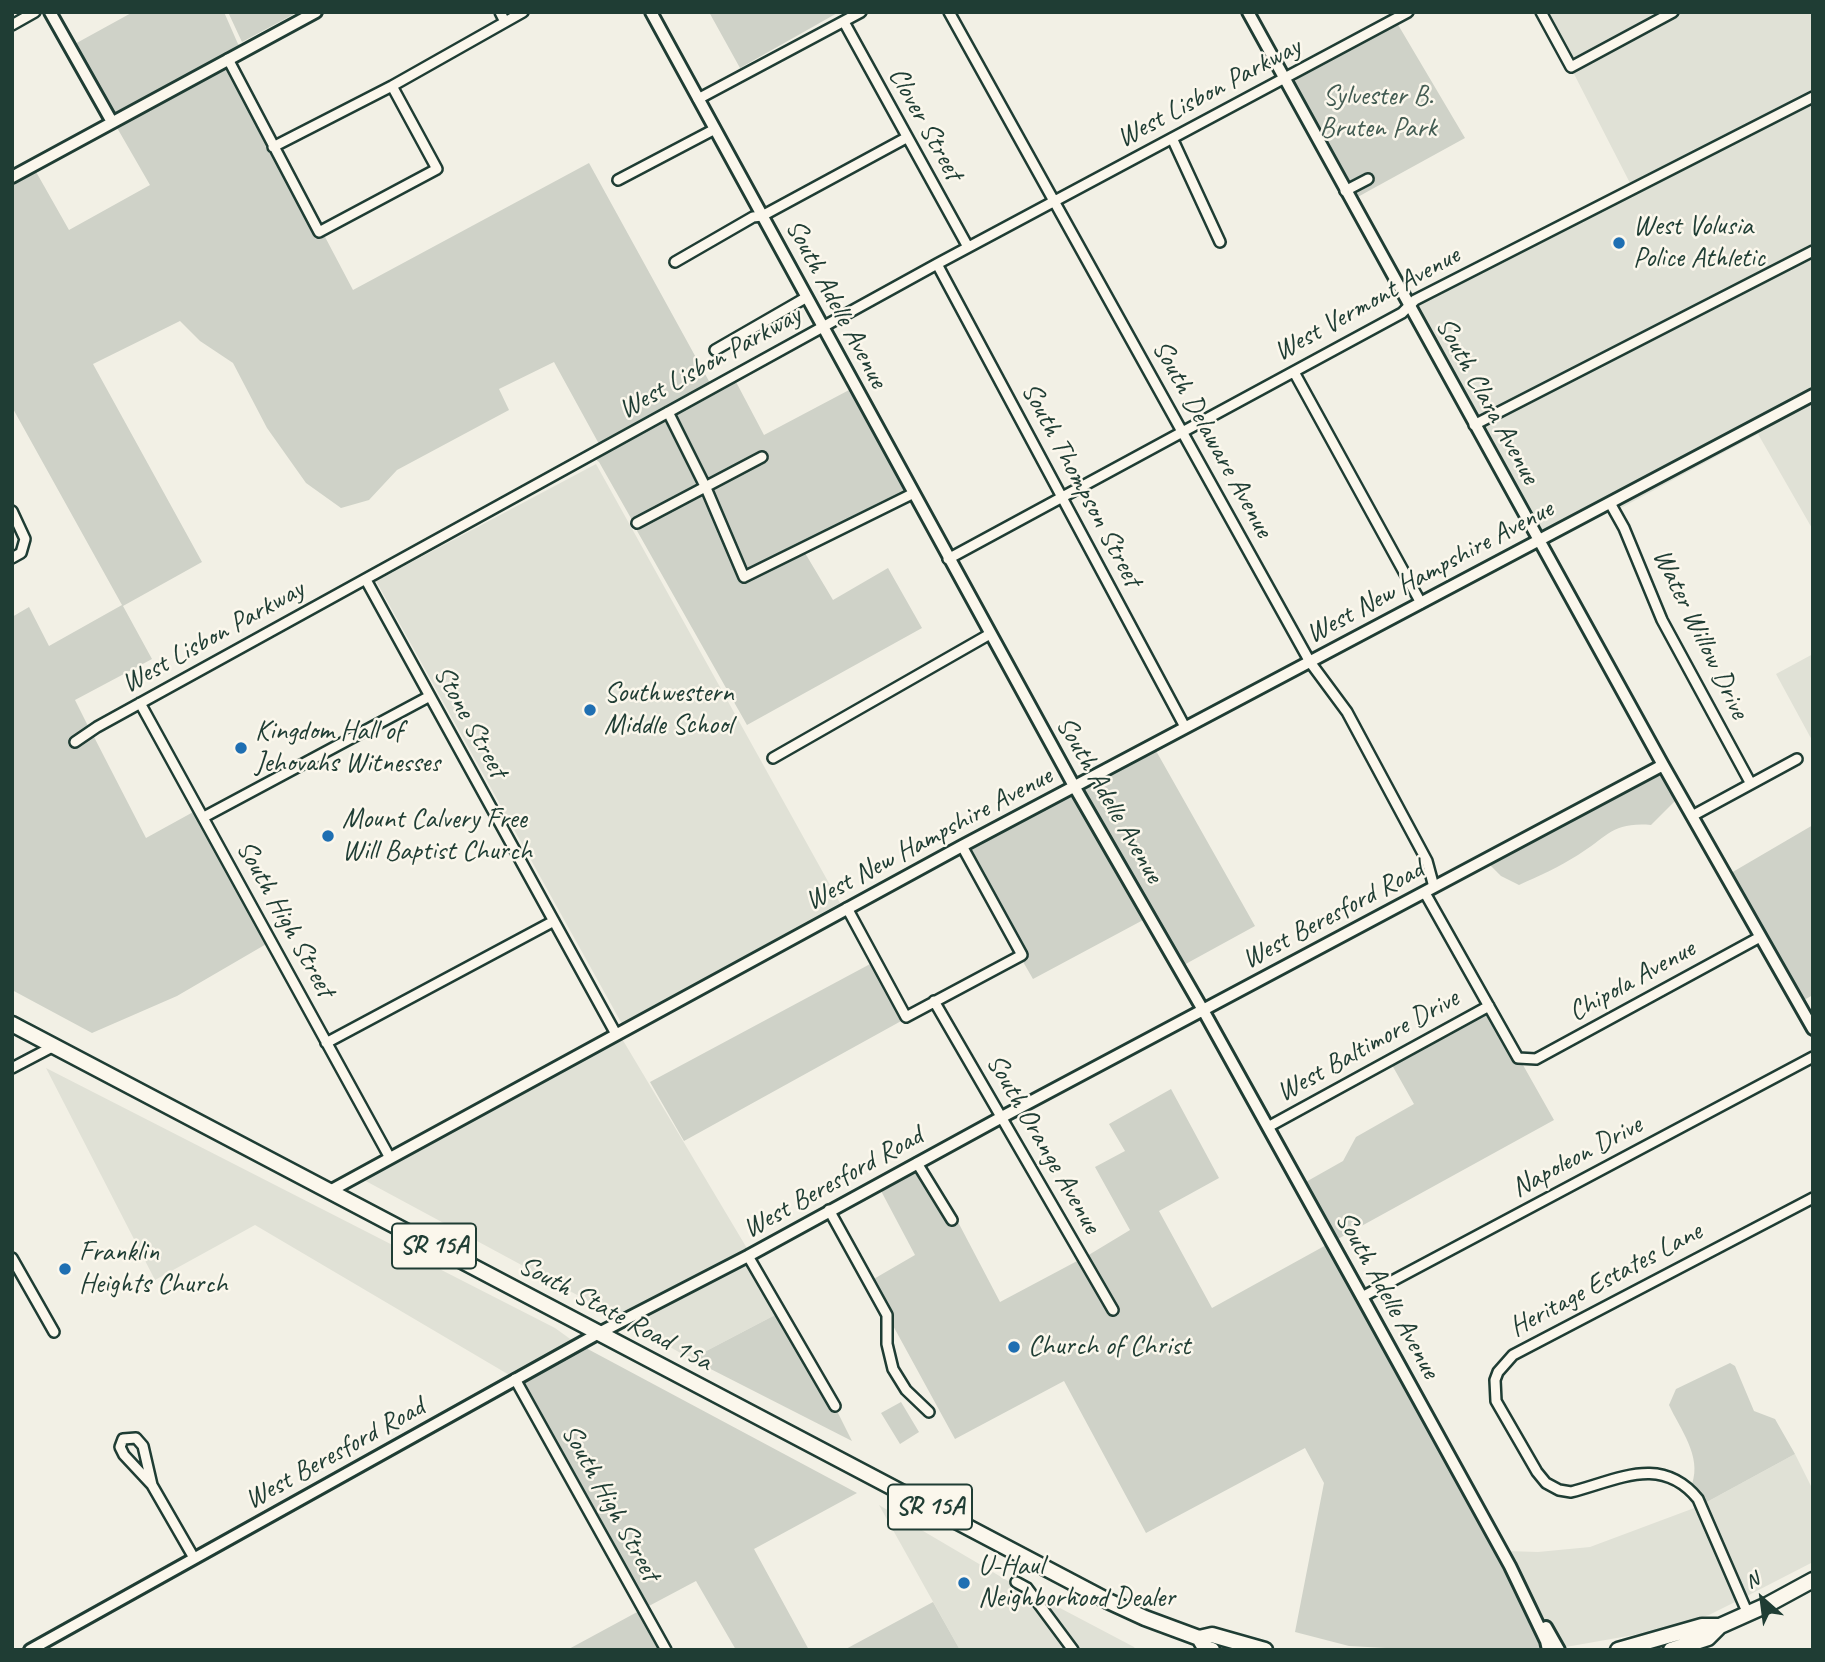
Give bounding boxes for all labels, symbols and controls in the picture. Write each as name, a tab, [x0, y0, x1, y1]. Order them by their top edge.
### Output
street label: West Lisbon Parkway	[1111, 30, 1307, 156]
street label: Clover Street	[880, 62, 970, 186]
park label: Sylvester B. Bruten Park	[1319, 80, 1437, 146]
place label: West Volusia Police Athletic	[1633, 210, 1765, 276]
street label: South Adelle Avenue	[777, 214, 895, 394]
marker: West Volusia Police Athletic	[1611, 235, 1627, 251]
street label: West Vermont Avenue	[1268, 239, 1466, 369]
street label: West Lisbon Parkway	[613, 299, 807, 427]
street label: South Clara Avenue	[1427, 312, 1547, 490]
street label: South Delaware Avenue	[1144, 334, 1280, 544]
street label: South Thompson Street	[1013, 377, 1149, 593]
street label: West New Hampshire Avenue	[1301, 493, 1559, 651]
street label: Water Willow Drive	[1644, 544, 1756, 724]
street label: West Lisbon Parkway	[116, 573, 310, 701]
street label: Stone Street	[426, 660, 514, 784]
place label: Southwestern Middle School	[604, 677, 734, 743]
marker: Southwestern Middle School	[582, 702, 598, 718]
street label: South Adelle Avenue	[1048, 711, 1170, 889]
place label: Kingdom Hall of Jehovahs Witnesses	[255, 715, 440, 781]
marker: Kingdom Hall of Jehovahs Witnesses	[233, 740, 249, 756]
street label: West New Hampshire Avenue	[800, 760, 1058, 918]
place label: Mount Calvery Free Will Baptist Church	[342, 803, 532, 869]
marker: Mount Calvery Free Will Baptist Church	[320, 828, 336, 844]
street label: South High Street	[228, 835, 342, 1003]
street label: West Beresford Road	[1237, 853, 1429, 977]
street label: Chipola Avenue	[1563, 933, 1701, 1029]
street label: West Baltimore Drive	[1271, 982, 1465, 1110]
street label: South Orange Avenue	[978, 1048, 1108, 1240]
street label: Napoleon Drive	[1506, 1109, 1648, 1205]
street label: West Beresford Road	[737, 1120, 929, 1246]
street label: South Adelle Avenue	[1327, 1205, 1447, 1385]
street label: Heritage Estates Lane	[1504, 1215, 1708, 1345]
road number: SR 15A	[392, 1224, 476, 1268]
place label: Franklin Heights Church	[79, 1236, 227, 1302]
street label: South State Road 15a	[513, 1249, 717, 1379]
marker: Franklin Heights Church	[57, 1261, 73, 1277]
place label: Church of Christ	[1028, 1330, 1190, 1364]
marker: Church of Christ	[1006, 1339, 1022, 1355]
street label: West Beresford Road	[239, 1391, 431, 1517]
street label: South High Street	[553, 1419, 667, 1587]
road number: SR 15A	[888, 1484, 972, 1530]
place label: U-Haul Neighborhood Dealer	[978, 1550, 1175, 1616]
north arrow	[1727, 1564, 1797, 1634]
text: N	[1741, 1567, 1763, 1594]
marker: U-Haul Neighborhood Dealer	[956, 1575, 972, 1591]

